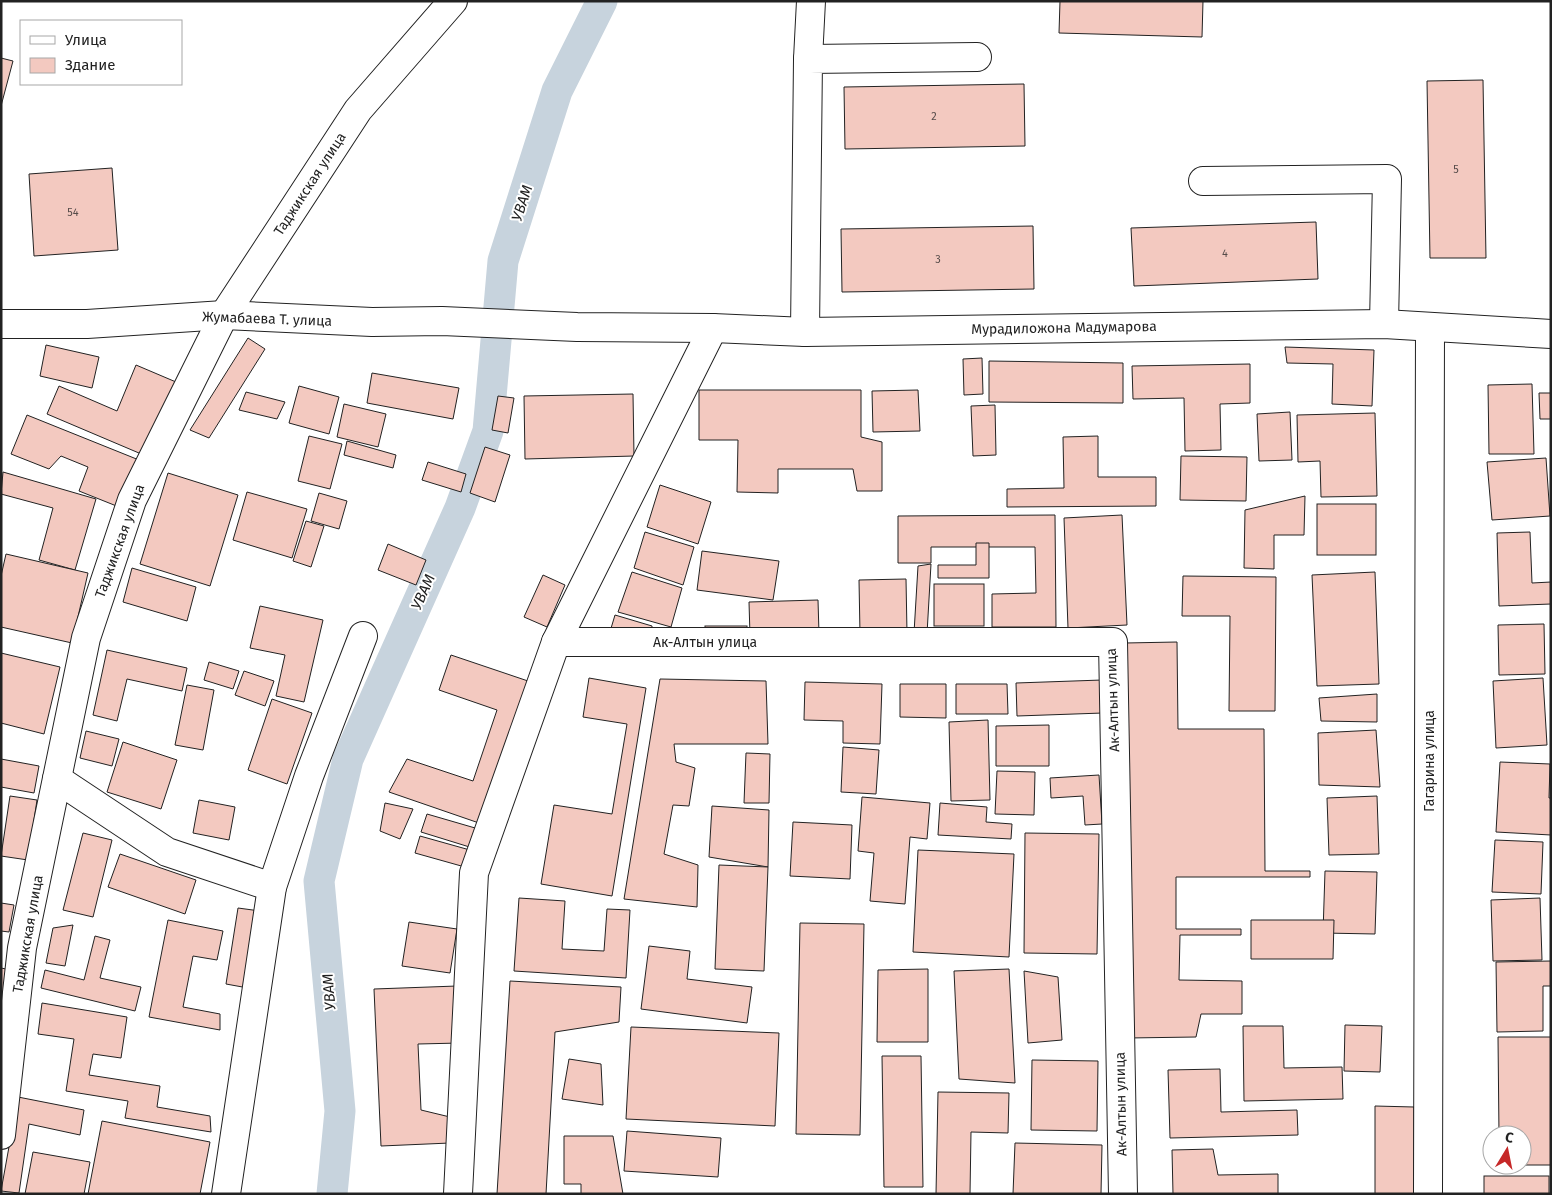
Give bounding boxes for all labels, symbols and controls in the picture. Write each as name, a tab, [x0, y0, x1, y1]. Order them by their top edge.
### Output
legend	[20, 20, 182, 85]
text: Улица	[65, 31, 107, 49]
text: Здание	[65, 56, 115, 74]
house number: 2	[931, 110, 937, 123]
street label: Таджикская улица	[270, 129, 350, 239]
house number: 5	[1453, 163, 1459, 176]
water label: УВАМ	[508, 183, 536, 223]
house number: 54	[67, 206, 79, 219]
house number: 4	[1222, 247, 1228, 260]
house number: 3	[935, 253, 941, 266]
street label: Жумабаева Т. улица	[202, 308, 332, 330]
street label: Мурадиложона Мадумарова	[971, 318, 1157, 338]
street label: Таджикская улица	[92, 482, 148, 600]
water label: УВАМ	[407, 571, 439, 613]
street label: Ак-Алтын улица	[653, 634, 757, 651]
street label: Ак-Алтын улица	[1103, 648, 1123, 752]
street label: Гагарина улица	[1421, 710, 1438, 812]
street label: Таджикская улица	[9, 874, 47, 994]
water label: УВАМ	[318, 973, 340, 1011]
street label: Ак-Алтын улица	[1112, 1052, 1130, 1156]
north arrow	[1482, 1125, 1532, 1175]
text: С	[1504, 1129, 1515, 1147]

